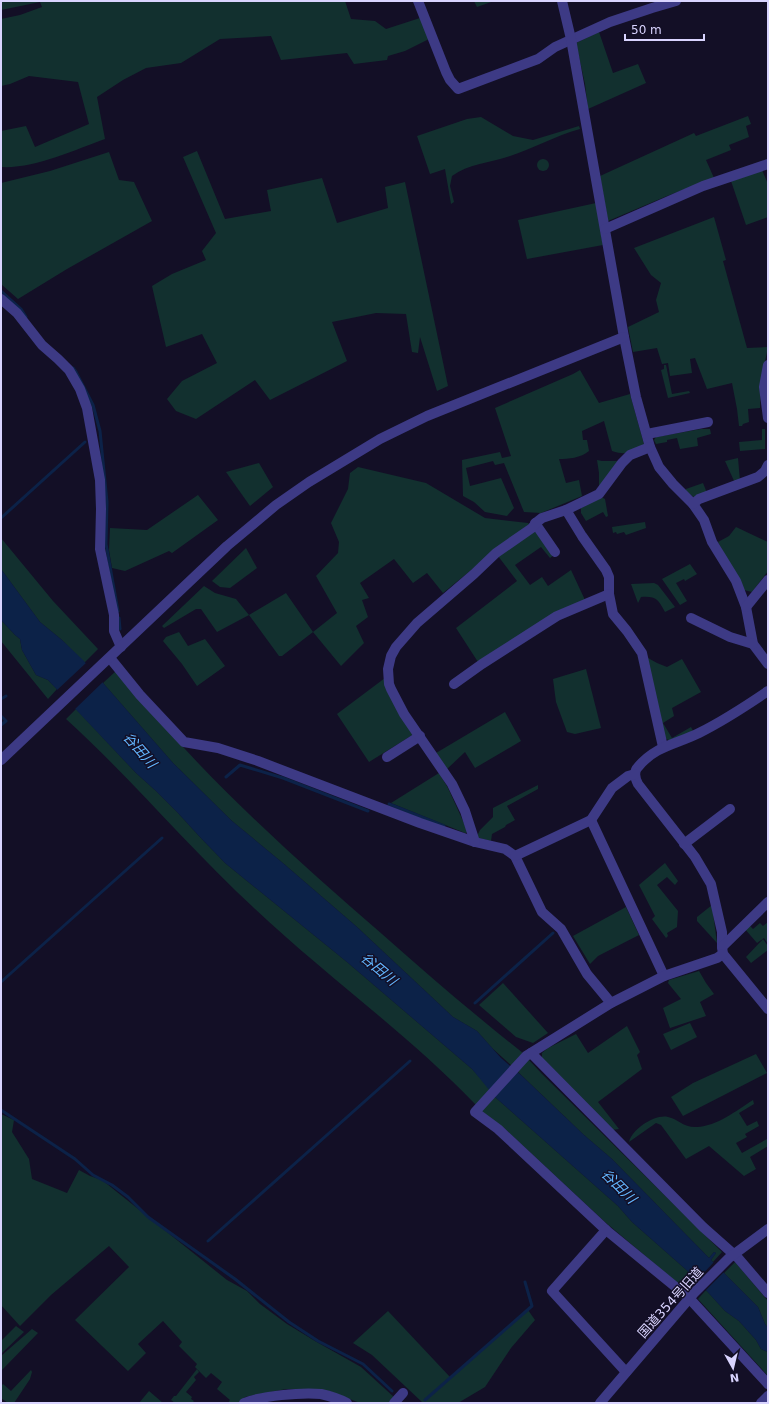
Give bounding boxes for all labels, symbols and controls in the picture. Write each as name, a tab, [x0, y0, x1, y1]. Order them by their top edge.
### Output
scale bar	[625, 16, 704, 42]
text: 50 m	[631, 23, 662, 37]
water label: 谷田川	[120, 729, 161, 773]
water label: 谷田川	[358, 949, 402, 990]
water label: 谷田川	[598, 1165, 641, 1208]
street label: 国道354号旧道	[635, 1264, 706, 1341]
north arrow	[713, 1348, 753, 1388]
text: N	[729, 1370, 740, 1384]

